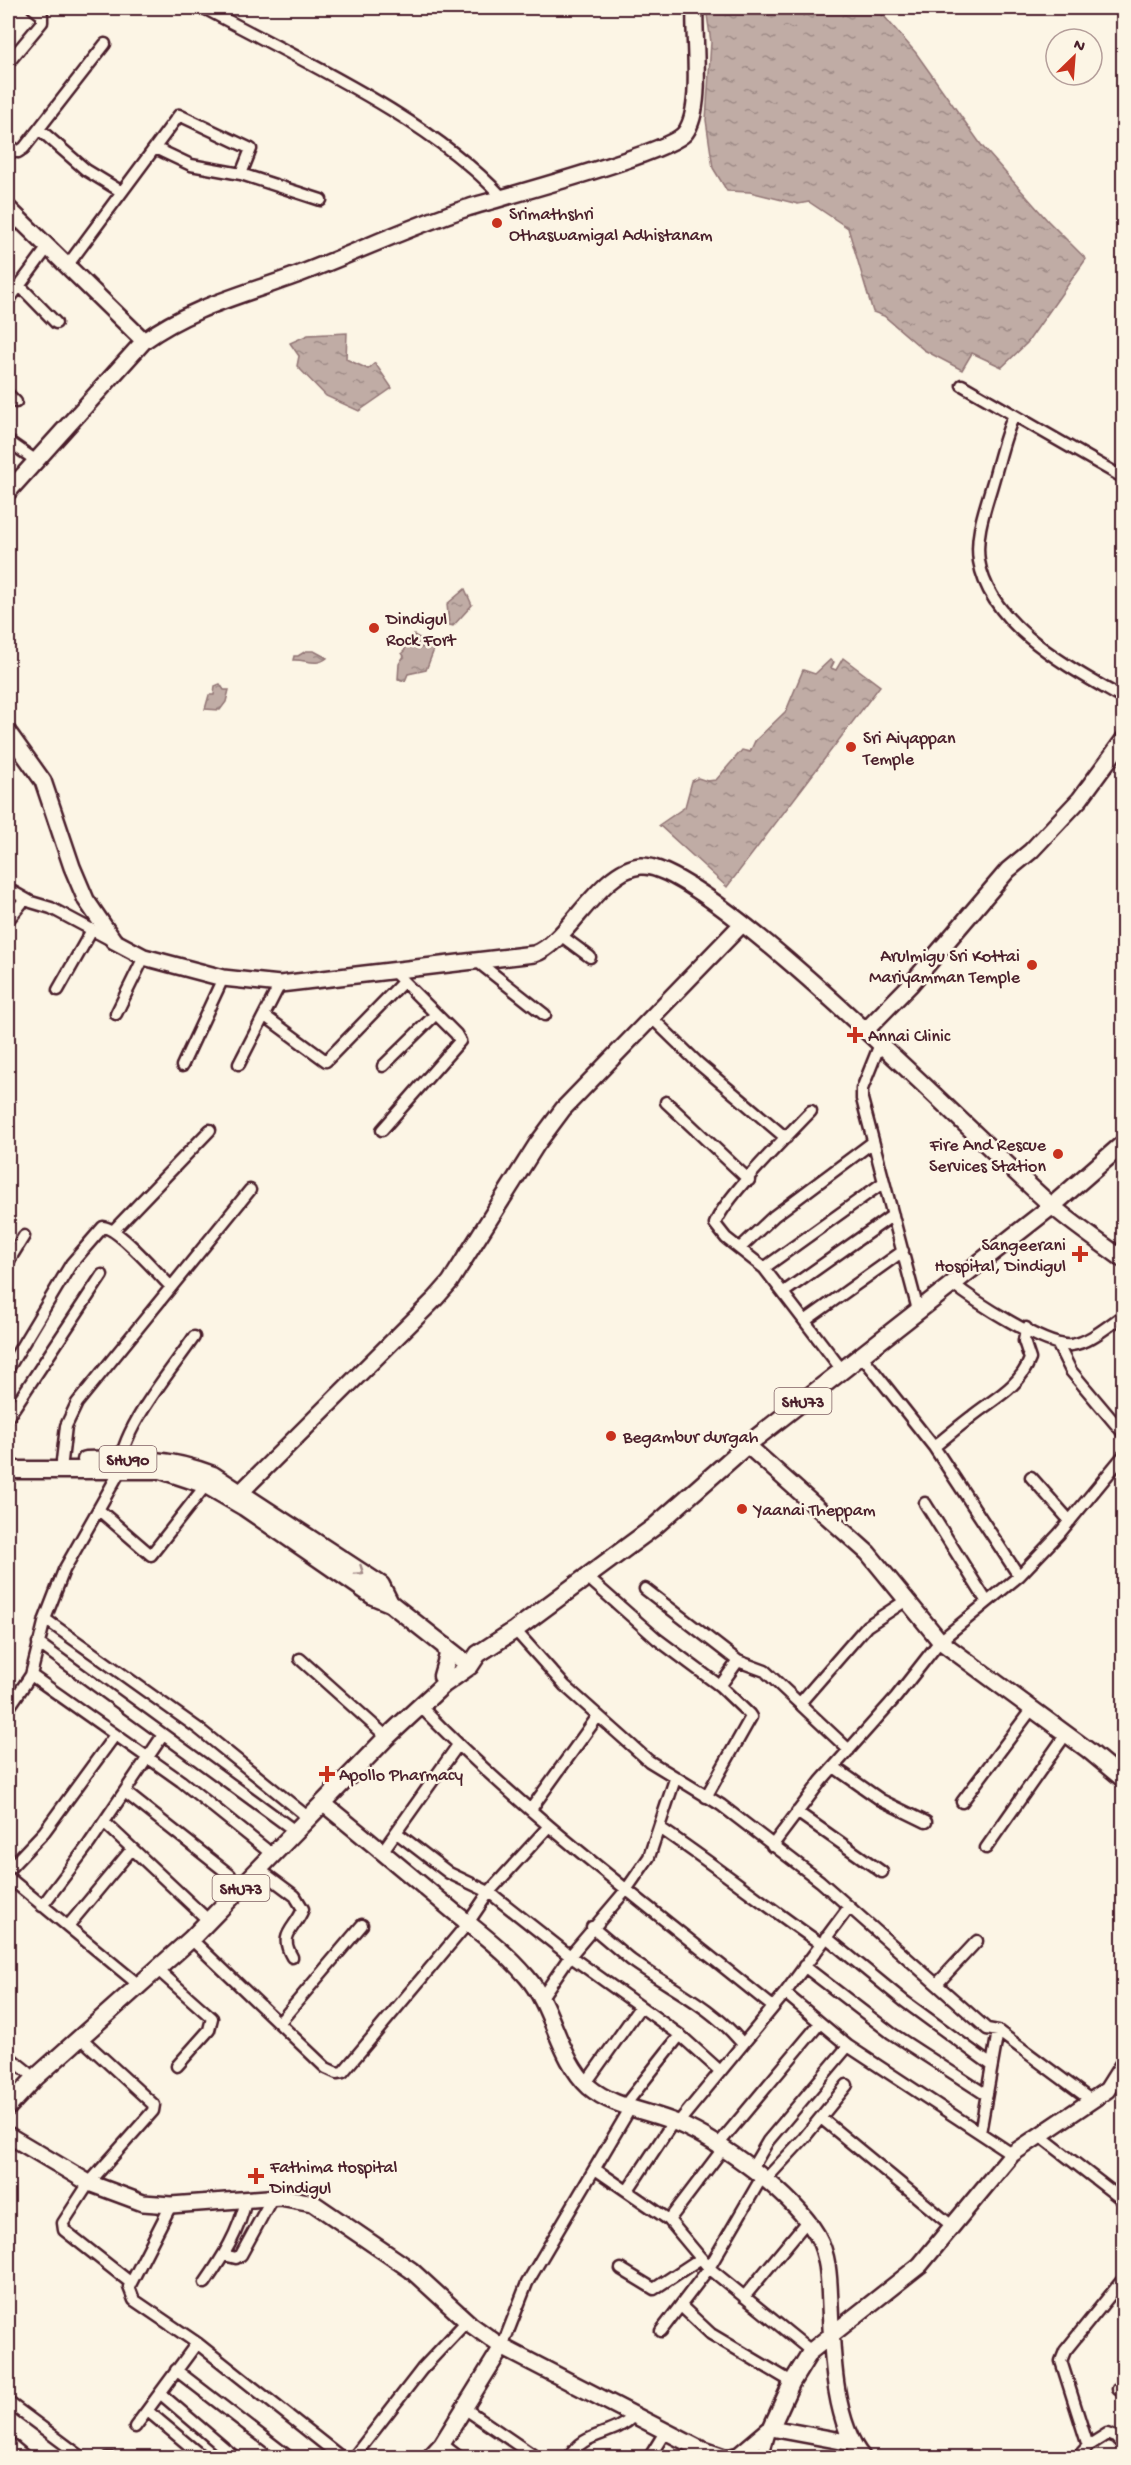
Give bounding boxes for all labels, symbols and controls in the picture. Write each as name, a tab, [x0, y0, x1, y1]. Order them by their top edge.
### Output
north arrow	[1044, 27, 1104, 87]
text: N	[1070, 36, 1088, 58]
place label: Srimathshri Othaswamigal Adhistanam	[509, 205, 713, 247]
marker: Srimathshri Othaswamigal Adhistanam	[490, 216, 504, 230]
place label: Dindigul Rock Fort	[385, 610, 457, 652]
marker: Dindigul Rock Fort	[367, 621, 381, 635]
place label: Sri Aiyappan Temple	[862, 729, 956, 771]
marker: Sri Aiyappan Temple	[844, 740, 858, 754]
place label: Arulmigu Sri Kottai Mariyamman Temple	[869, 947, 1021, 989]
marker: Arulmigu Sri Kottai Mariyamman Temple	[1025, 958, 1039, 972]
marker: Annai Clinic	[846, 1026, 864, 1044]
place label: Annai Clinic	[868, 1027, 951, 1048]
place label: Fire And Rescue Services Station	[929, 1136, 1047, 1178]
marker: Fire And Rescue Services Station	[1051, 1147, 1065, 1161]
place label: Sangeerani Hospital, Dindigul	[934, 1236, 1066, 1278]
marker: Sangeerani Hospital, Dindigul	[1071, 1245, 1089, 1263]
road number: SHU73	[774, 1388, 832, 1414]
place label: Begambur durgah	[622, 1428, 759, 1449]
marker: Begambur durgah	[604, 1429, 618, 1443]
road number: SHU90	[100, 1446, 156, 1472]
place label: Yaanai Theppam	[752, 1501, 876, 1522]
marker: Yaanai Theppam	[735, 1502, 749, 1516]
one-way arrow	[353, 1564, 364, 1575]
place label: Apollo Pharmacy	[339, 1766, 463, 1787]
marker: Apollo Pharmacy	[320, 1767, 334, 1781]
road number: SHU73	[212, 1875, 270, 1901]
place label: Fathima Hospital Dindigul	[269, 2158, 398, 2200]
marker: Fathima Hospital Dindigul	[247, 2167, 265, 2185]

